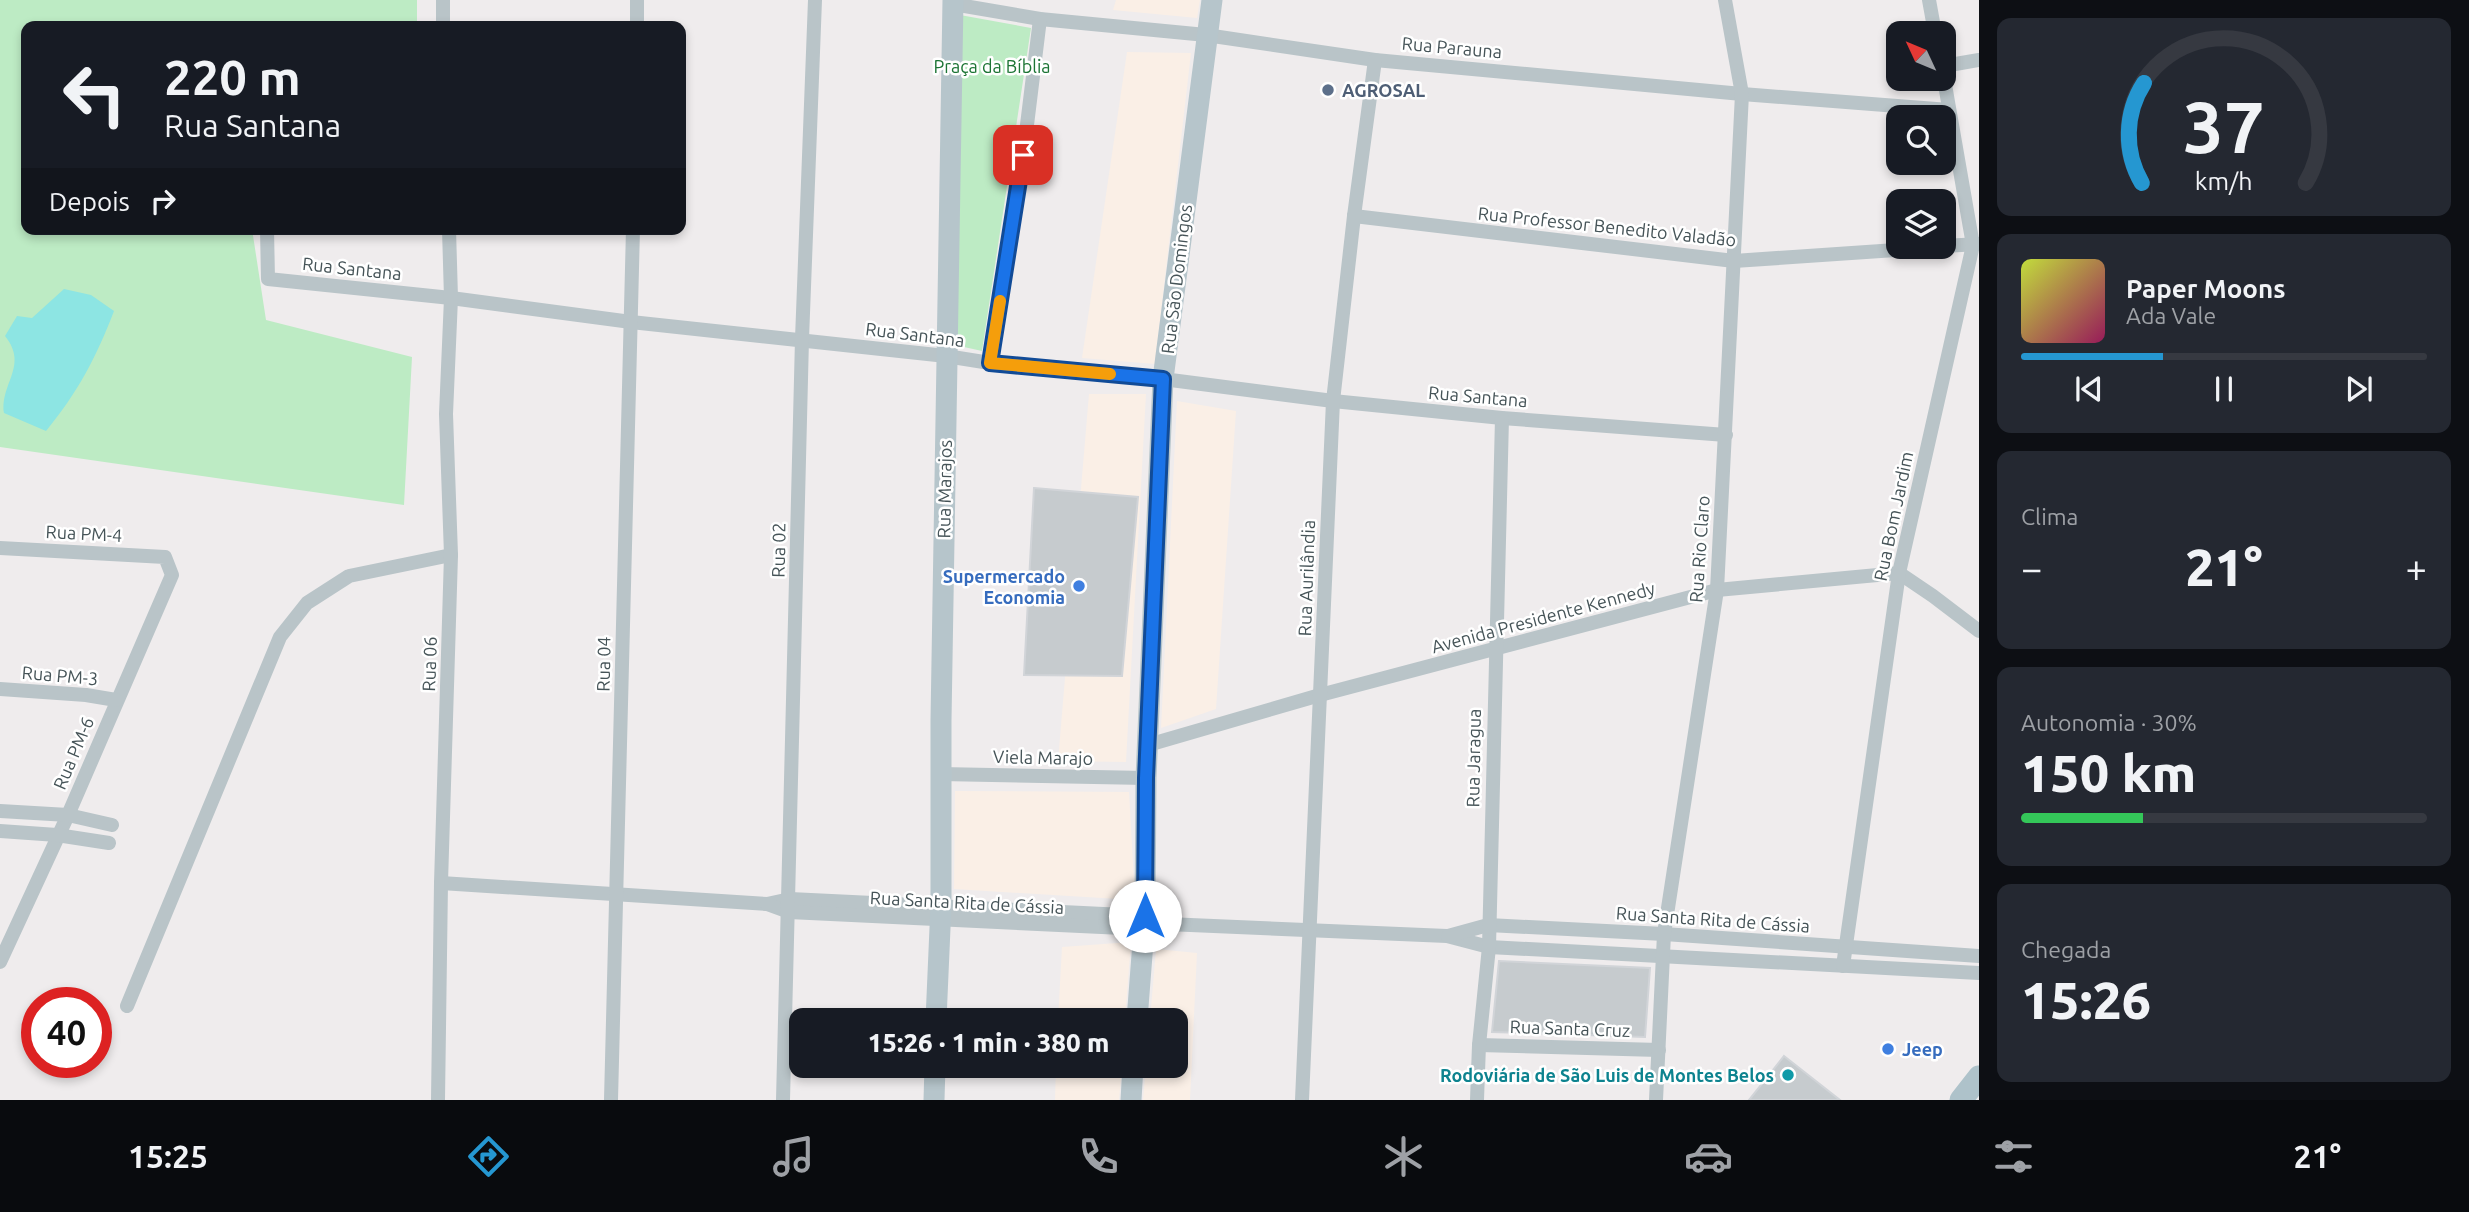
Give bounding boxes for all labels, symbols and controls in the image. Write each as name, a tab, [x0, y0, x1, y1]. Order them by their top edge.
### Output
north arrow	[1886, 21, 1956, 91]
map controls	[1886, 21, 1956, 259]
street label: Rua Parauna	[1401, 33, 1503, 61]
icon: left	[49, 49, 140, 140]
text: 220 m	[164, 49, 301, 104]
park label: Praça da Bíblia	[933, 56, 1051, 76]
place label: AGROSAL	[1342, 80, 1425, 100]
marker: AGROSAL	[1320, 82, 1336, 98]
text: 37	[2183, 86, 2265, 168]
button: search	[1886, 105, 1956, 175]
text: Rua Santana	[164, 107, 341, 143]
pin	[993, 125, 1053, 185]
icon: arrive	[1004, 136, 1042, 174]
text: km/h	[2195, 167, 2253, 195]
icon: right	[144, 182, 182, 220]
text: Depois	[49, 187, 130, 216]
button: layers	[1886, 189, 1956, 259]
street label: Rua Professor Benedito Valadão	[1477, 202, 1737, 250]
street label: Rua São Domingos	[1157, 203, 1195, 355]
street label: Rua Santana	[301, 253, 403, 283]
text: Paper Moons	[2126, 274, 2285, 303]
text: Ada Vale	[2126, 303, 2216, 328]
street label: Rua Santana	[864, 318, 966, 350]
icon: previous	[2070, 370, 2108, 408]
icon: pause	[2205, 370, 2243, 408]
icon: next	[2340, 370, 2378, 408]
street label: Rua Santana	[1427, 382, 1529, 410]
street label: Rua Marajos	[933, 439, 955, 538]
street label: Rua Bom Jardim	[1870, 449, 1916, 583]
street label: Rua Rio Claro	[1685, 495, 1713, 603]
text: Clima	[2021, 504, 2078, 529]
street label: Rua Aurilândia	[1294, 519, 1318, 637]
street label: Rua PM-4	[45, 521, 123, 545]
street label: Rua 02	[768, 522, 788, 578]
text: 21°	[2185, 538, 2263, 596]
text: −	[2021, 547, 2042, 589]
text: +	[2406, 547, 2427, 589]
place label: Supermercado Economia	[943, 566, 1065, 607]
street label: Avenida Presidente Kennedy	[1429, 577, 1657, 657]
marker: Supermercado Economia	[1071, 578, 1087, 594]
street label: Rua 06	[418, 636, 440, 692]
street label: Rua 04	[593, 636, 613, 692]
street label: Rua PM-3	[21, 662, 99, 688]
street label: Rua Jaragua	[1462, 708, 1484, 808]
text: Autonomia · 30%	[2021, 710, 2197, 735]
street label: Rua PM-6	[49, 714, 97, 792]
text: 150 km	[2021, 744, 2196, 802]
street label: Viela Marajo	[993, 746, 1093, 768]
position arrow	[1108, 879, 1182, 953]
street label: Rua Santa Rita de Cássia	[869, 887, 1065, 917]
street label: Rua Santa Rita de Cássia	[1615, 902, 1811, 936]
text: Chegada	[2021, 937, 2111, 962]
text: 15:26	[2021, 971, 2151, 1029]
speed limit sign: 40	[21, 987, 112, 1078]
street label: Rua Santa Cruz	[1509, 1016, 1631, 1040]
text: 15:26 · 1 min · 380 m	[868, 1028, 1109, 1057]
place label: Jeep	[1902, 1039, 1943, 1059]
marker: Jeep	[1880, 1041, 1896, 1057]
place label: Rodoviária de São Luis de Montes Belos	[1440, 1065, 1774, 1085]
marker: Rodoviária de São Luis de Montes Belos	[1780, 1067, 1796, 1083]
icon: directions	[464, 1132, 513, 1181]
icon: music	[769, 1132, 818, 1181]
icon: phone	[1074, 1132, 1123, 1181]
icon: climate	[1379, 1132, 1428, 1181]
icon: car	[1684, 1132, 1733, 1181]
icon: filters	[1989, 1132, 2038, 1181]
text: 15:25	[128, 1138, 208, 1174]
text: 21°	[2294, 1138, 2341, 1174]

